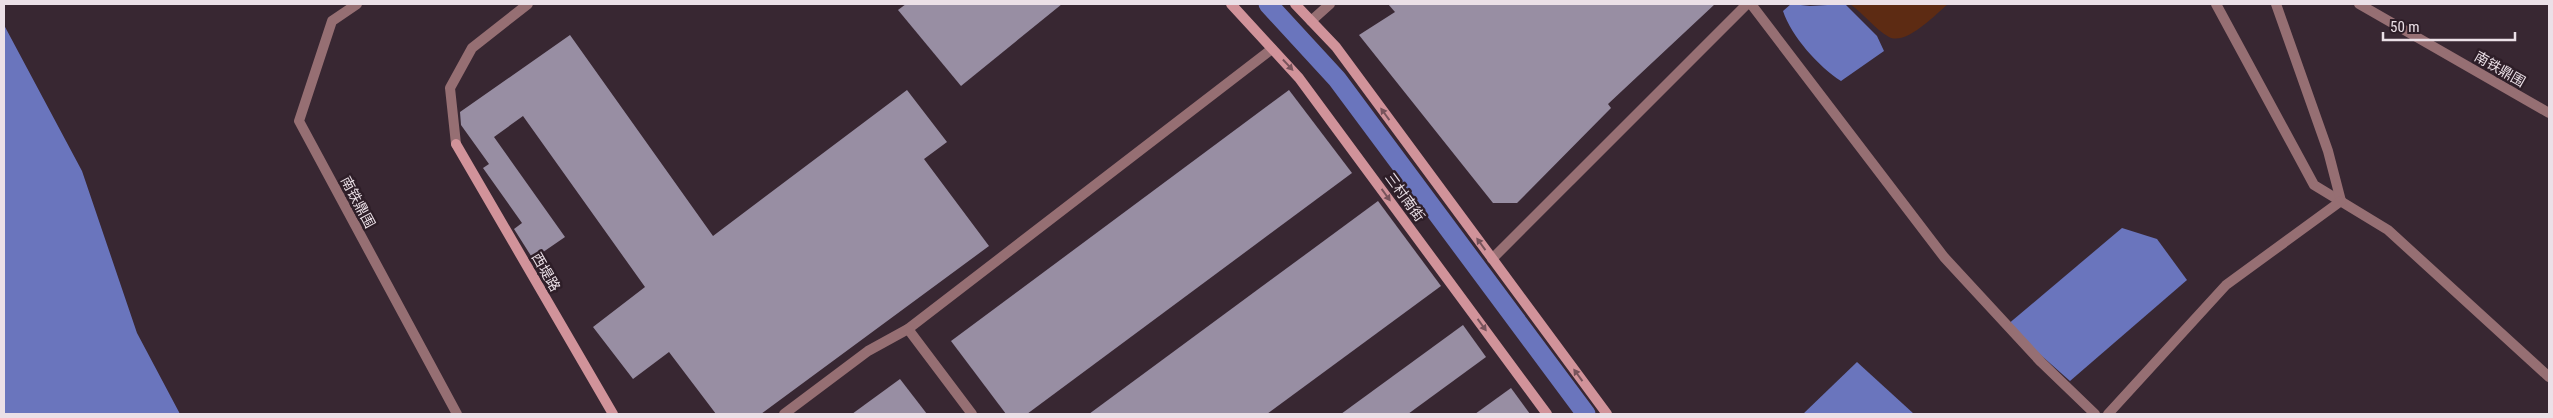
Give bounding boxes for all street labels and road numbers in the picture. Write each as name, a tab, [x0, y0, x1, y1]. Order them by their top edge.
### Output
street label: 南铁鼎围	[2472, 48, 2528, 90]
street label: 三村南街	[1382, 170, 1428, 224]
street label: 南铁鼎围	[338, 174, 378, 230]
street label: 西堤路	[529, 250, 563, 294]

